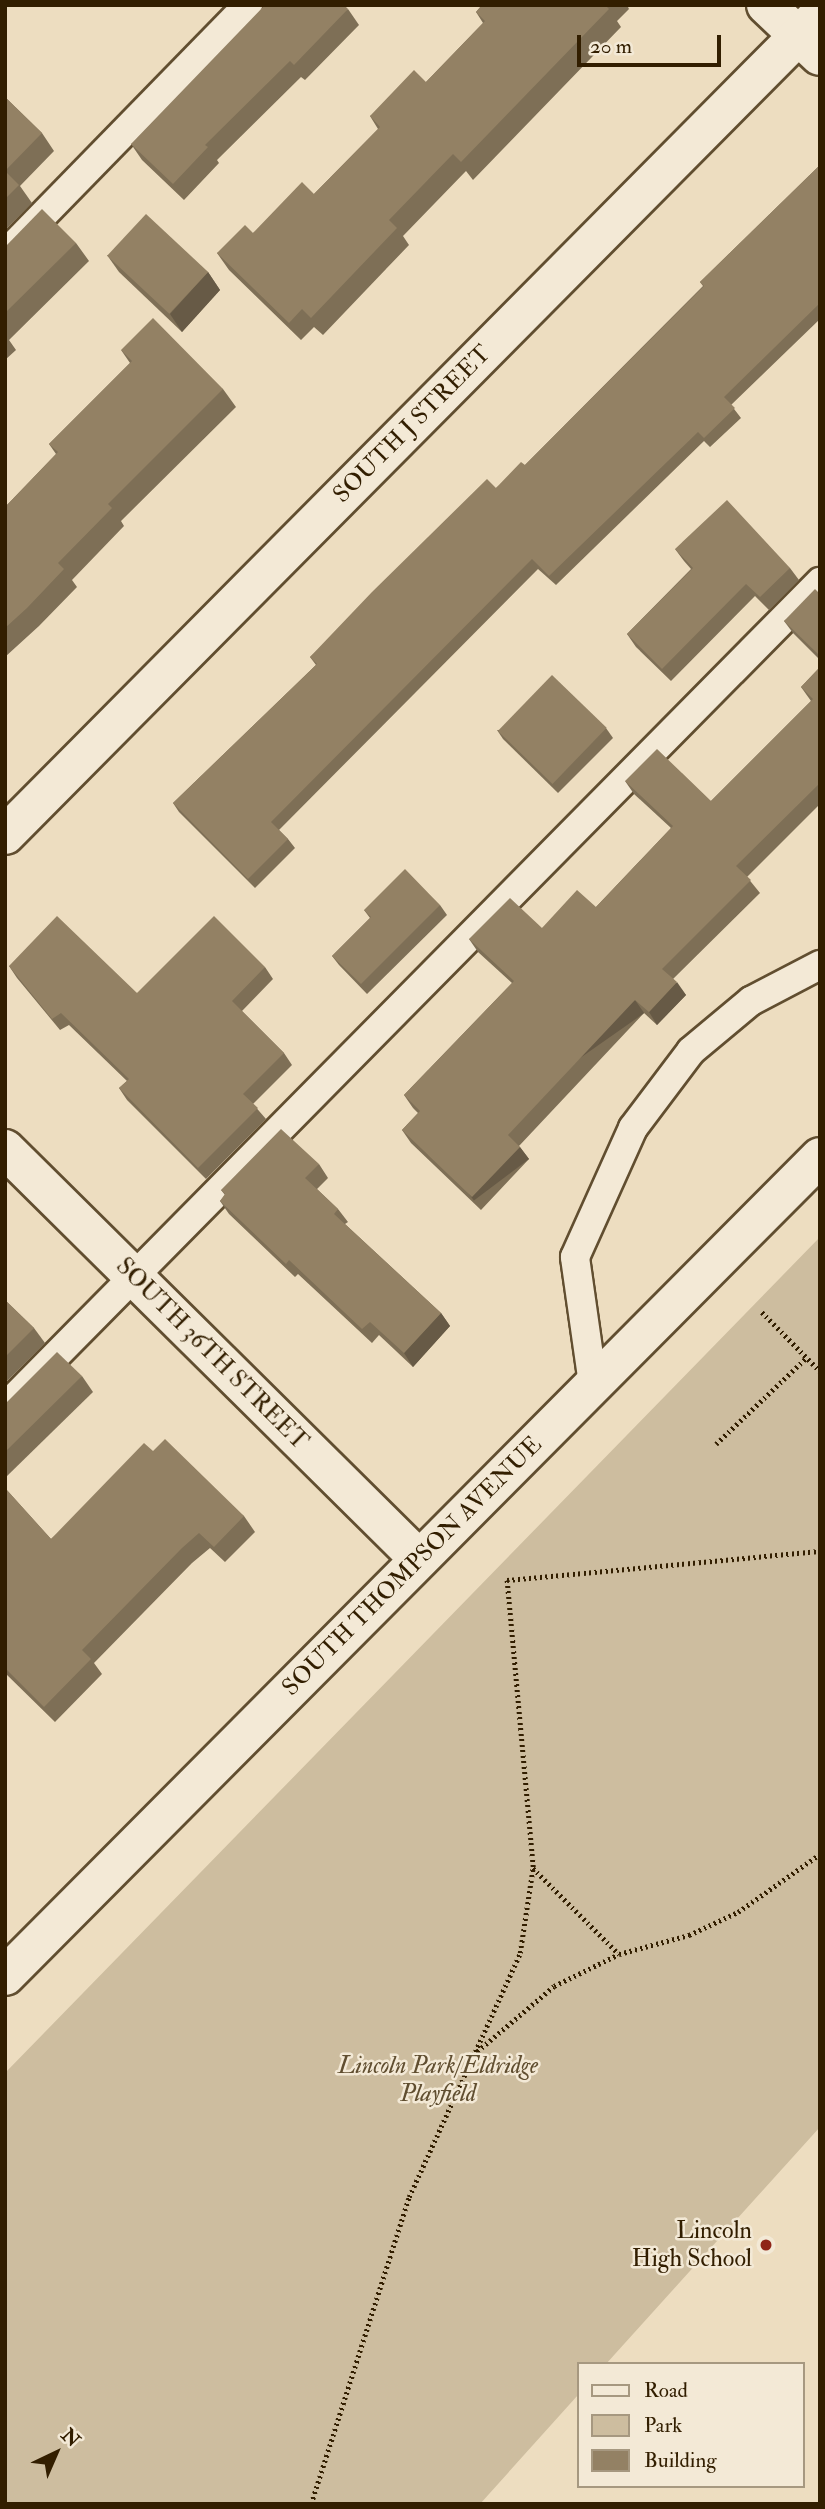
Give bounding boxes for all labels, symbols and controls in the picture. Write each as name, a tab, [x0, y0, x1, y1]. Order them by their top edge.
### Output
scale bar	[580, 21, 724, 65]
text: 20 m	[590, 33, 632, 60]
street label: SOUTH J STREET	[327, 339, 497, 509]
street label: SOUTH 36TH STREET	[110, 1252, 314, 1456]
street label: SOUTH THOMPSON AVENUE	[276, 1430, 548, 1702]
park label: Lincoln Park/Eldridge Playfield	[338, 2052, 538, 2108]
place label: Lincoln High School	[632, 2217, 752, 2273]
marker: Lincoln High School	[758, 2237, 774, 2253]
legend	[576, 2362, 804, 2488]
text: Road	[644, 2377, 688, 2404]
text: Park	[644, 2412, 682, 2439]
north arrow	[21, 2418, 91, 2488]
text: N	[56, 2423, 85, 2452]
text: Building	[644, 2447, 717, 2474]

